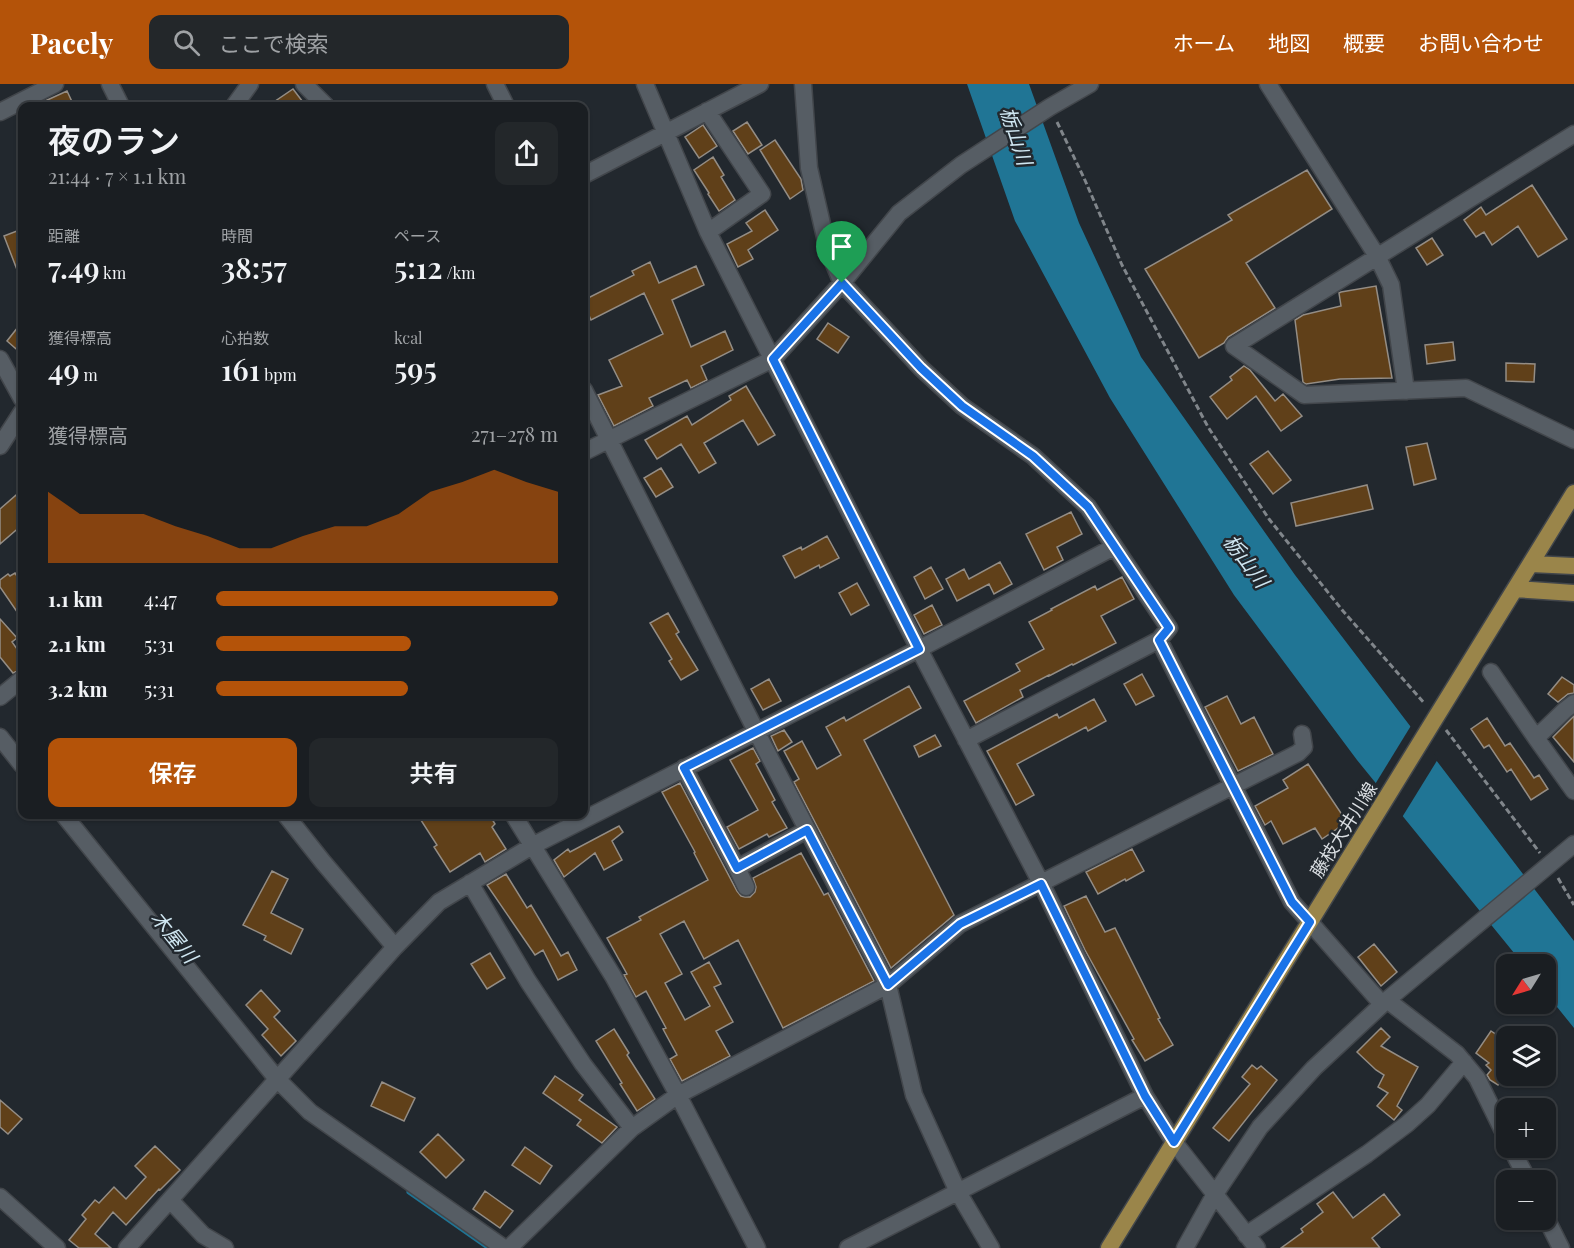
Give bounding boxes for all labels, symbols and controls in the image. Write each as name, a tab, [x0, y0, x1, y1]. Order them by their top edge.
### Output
search box	[149, 15, 569, 69]
text: Pacely	[30, 24, 113, 61]
icon: search	[170, 26, 203, 59]
text: ここで検索	[218, 28, 328, 58]
text: ホーム	[1173, 28, 1235, 56]
text: 地図	[1268, 28, 1310, 56]
text: 概要	[1343, 28, 1385, 56]
text: お問い合わせ	[1418, 28, 1544, 56]
water label: 栃山川	[995, 103, 1040, 170]
text: 夜のラン	[48, 117, 180, 161]
button: share	[495, 122, 558, 185]
text: 21:44 · 7 × 1.1 km	[48, 162, 186, 189]
pin	[816, 221, 867, 283]
text: 距離	[48, 225, 80, 246]
text: 時間	[221, 225, 253, 246]
text: ペース	[394, 225, 441, 246]
icon: arrive	[825, 230, 858, 263]
text: 7.49	[48, 247, 100, 287]
text: 38:57	[221, 247, 287, 287]
text: 5:12	[394, 247, 442, 287]
text: km	[100, 262, 126, 283]
text: /km	[442, 262, 475, 283]
text: 獲得標高	[48, 327, 112, 348]
text: 心拍数	[221, 327, 269, 348]
text: kcal	[394, 327, 423, 348]
text: 595	[394, 348, 437, 388]
text: 49	[48, 349, 80, 389]
text: 161	[221, 349, 260, 389]
text: m	[80, 364, 98, 385]
text: bpm	[260, 364, 297, 385]
text: 271–278 m	[471, 420, 558, 447]
text: 獲得標高	[48, 421, 128, 448]
water label: 栃山川	[1218, 528, 1277, 594]
text: 1.1 km	[48, 585, 103, 612]
text: 4:47	[144, 585, 177, 612]
text: 2.1 km	[48, 630, 106, 657]
text: 5:31	[144, 630, 174, 657]
text: 3.2 km	[48, 675, 108, 702]
text: 5:31	[144, 675, 174, 702]
button: 保存	[48, 738, 297, 807]
button: 共有	[309, 738, 558, 807]
street label: 藤枝大井川線	[1304, 777, 1382, 882]
water label: 木屋川	[146, 904, 206, 969]
north arrow	[1496, 954, 1556, 1014]
map controls	[1496, 954, 1556, 1230]
button: layers	[1496, 1026, 1556, 1086]
button: +	[1496, 1098, 1556, 1158]
button: −	[1496, 1170, 1556, 1230]

